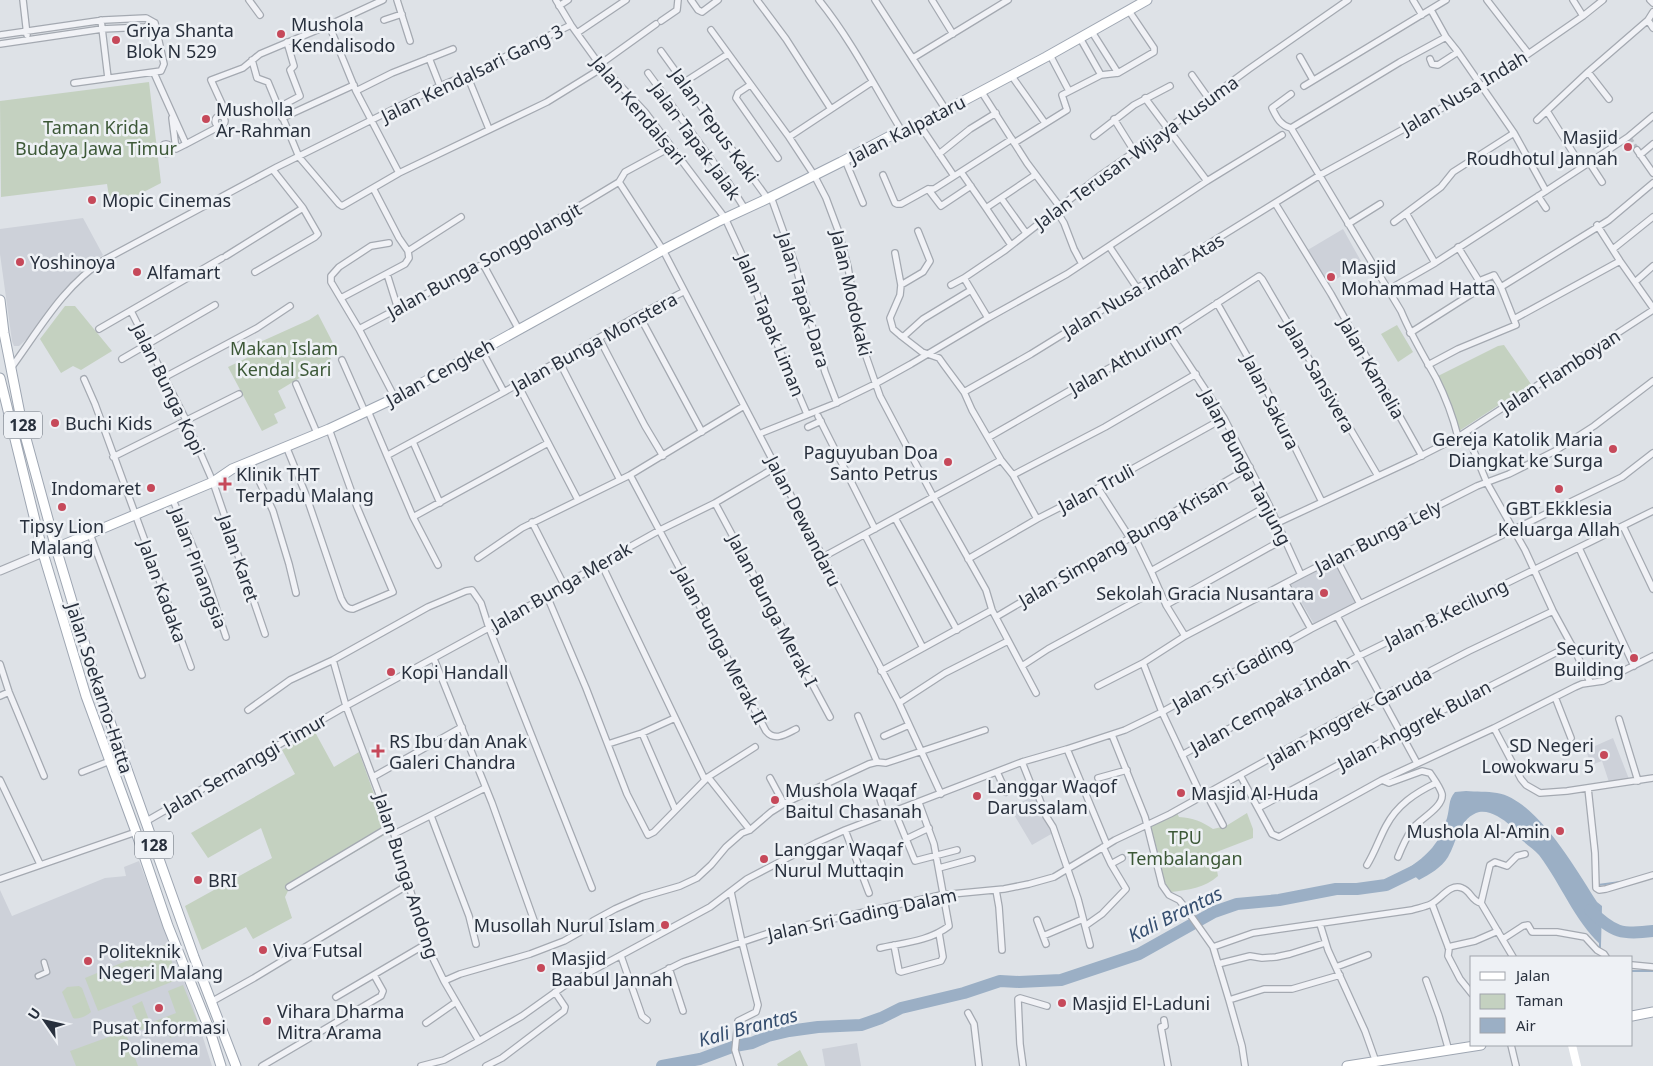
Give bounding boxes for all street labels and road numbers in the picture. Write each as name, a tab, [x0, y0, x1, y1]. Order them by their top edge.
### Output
street label: Jalan Kendalsari Gang 3	[375, 18, 567, 128]
street label: Jalan Nusa Indah	[1395, 45, 1532, 140]
street label: Jalan Kendalsari	[585, 49, 691, 169]
street label: Jalan Tepus Kaki	[664, 62, 765, 187]
street label: Jalan Terusan Wijaya Kusuma	[1028, 70, 1243, 235]
street label: Jalan Tapak Jalak	[644, 76, 747, 205]
street label: Jalan Kalpataru	[843, 89, 969, 170]
street label: Jalan Bunga Songgolangit	[381, 196, 586, 324]
street label: Jalan Modokaki	[825, 226, 878, 358]
street label: Jalan Nusa Indah Atas	[1056, 227, 1228, 344]
street label: Jalan Tapak Dara	[771, 228, 836, 370]
street label: Jalan Tapak Liman	[731, 248, 811, 400]
street label: Jalan Bunga Monstera	[505, 286, 681, 399]
street label: Jalan Kamelia	[1332, 311, 1411, 423]
street label: Jalan Sansivera	[1276, 314, 1361, 437]
street label: Jalan Athurium	[1063, 316, 1185, 401]
street label: Jalan Bunga Kopi	[126, 318, 211, 459]
street label: Jalan Flamboyan	[1494, 323, 1625, 420]
street label: Jalan Cengkeh	[380, 332, 498, 413]
street label: Jalan Sakura	[1236, 349, 1305, 454]
street label: Jalan Bunga Tanjung	[1194, 383, 1297, 549]
road number: 128	[4, 412, 42, 438]
street label: Jalan Dewandaru	[760, 450, 847, 590]
street label: Jalan Truli	[1052, 458, 1138, 519]
street label: Jalan Simpang Bunga Krisan	[1012, 472, 1232, 613]
street label: Jalan Bunga Lely	[1309, 493, 1446, 579]
street label: Jalan Pinangsia	[164, 502, 233, 632]
street label: Jalan Karet	[212, 509, 265, 605]
street label: Jalan Bunga Merak I	[722, 528, 823, 690]
street label: Jalan Kadaka	[133, 534, 193, 646]
street label: Jalan Bunga Merak	[485, 536, 636, 637]
street label: Jalan Bunga Merak II	[668, 560, 773, 728]
street label: Jalan B.Kecilung	[1379, 573, 1512, 654]
street label: Jalan Soekarno-Hatta	[60, 598, 139, 776]
street label: Jalan Sri Gading	[1166, 630, 1296, 717]
street label: Jalan Cempaka Indah	[1184, 651, 1354, 760]
street label: Jalan Anggrek Garuda	[1261, 661, 1436, 772]
street label: Jalan Anggrek Bulan	[1331, 674, 1495, 777]
street label: Jalan Semanggi Timur	[157, 707, 332, 822]
street label: Jalan Bunga Andong	[368, 789, 445, 962]
road number: 128	[135, 832, 173, 858]
street label: Jalan Sri Gading Dalam	[763, 882, 959, 946]

